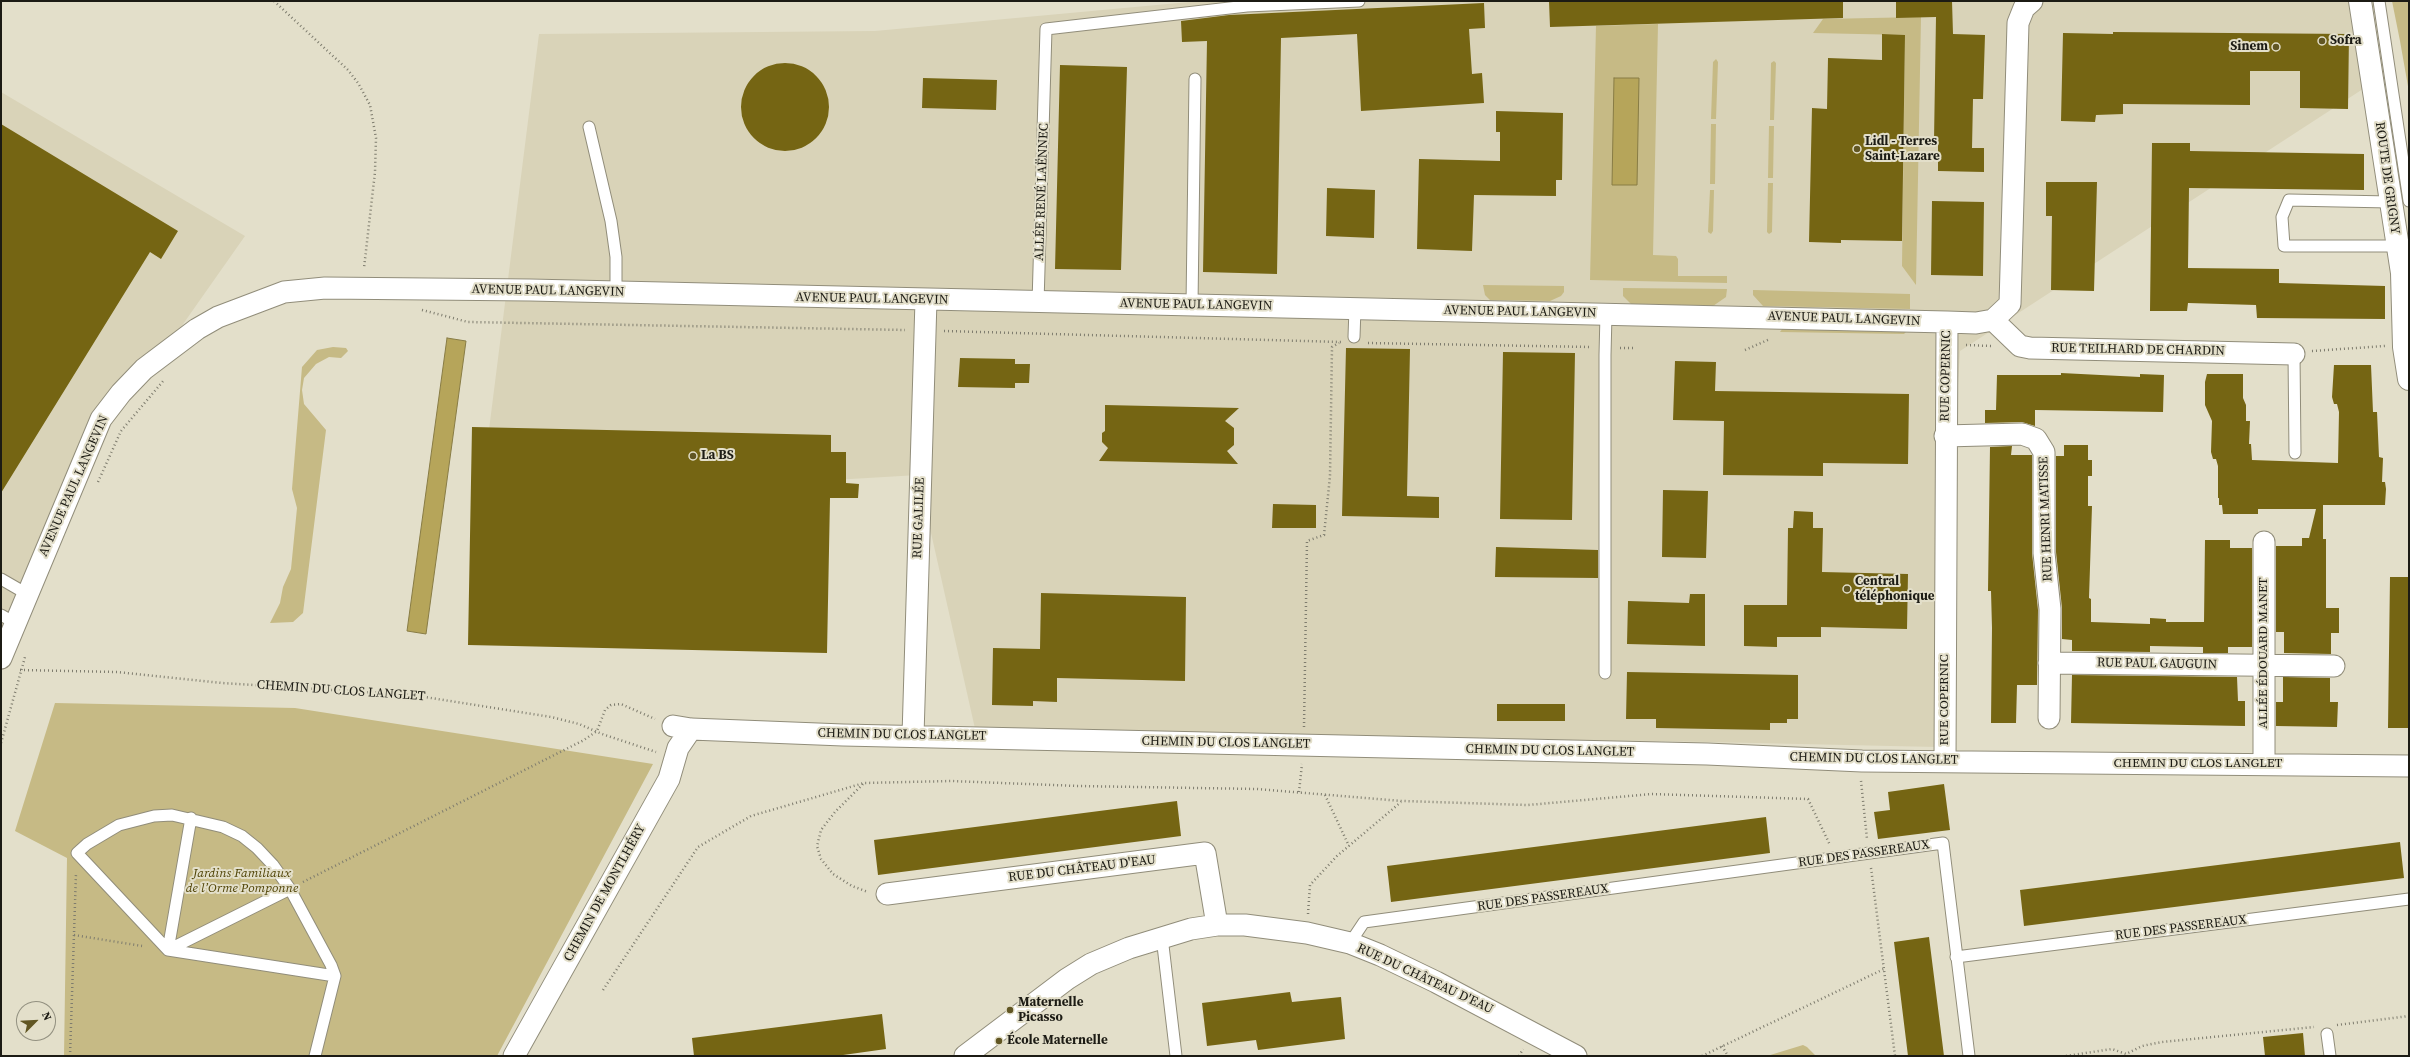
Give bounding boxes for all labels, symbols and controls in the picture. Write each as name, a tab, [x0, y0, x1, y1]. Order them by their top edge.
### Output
place label: Sofra	[2330, 33, 2362, 49]
marker: Sofra	[2317, 36, 2327, 46]
place label: Sinem	[2230, 39, 2268, 55]
marker: Sinem	[2271, 42, 2281, 52]
street label: ROUTE DE GRIGNY	[2371, 121, 2403, 235]
street label: ALLÉE RENÉ LAËNNEC	[1032, 123, 1052, 261]
place label: Lidl - Terres Saint-Lazare	[1865, 134, 1940, 165]
marker: Lidl - Terres Saint-Lazare	[1852, 144, 1862, 154]
street label: AVENUE PAUL LANGEVIN	[471, 282, 625, 300]
street label: AVENUE PAUL LANGEVIN	[795, 290, 949, 308]
street label: AVENUE PAUL LANGEVIN	[1119, 296, 1273, 314]
street label: AVENUE PAUL LANGEVIN	[1443, 303, 1597, 321]
street label: AVENUE PAUL LANGEVIN	[1767, 309, 1921, 329]
street label: RUE COPERNIC	[1937, 330, 1955, 422]
street label: RUE TEILHARD DE CHARDIN	[2051, 341, 2225, 359]
street label: AVENUE PAUL LANGEVIN	[36, 413, 112, 559]
place label: La BS	[701, 448, 734, 464]
marker: La BS	[688, 451, 698, 461]
street label: RUE HENRI MATISSE	[2036, 456, 2056, 582]
street label: RUE GALILÉE	[910, 477, 928, 559]
place label: Central téléphonique	[1855, 574, 1935, 605]
street label: ALLÉE ÉDOUARD MANET	[2256, 577, 2272, 729]
marker: Central téléphonique	[1842, 584, 1852, 594]
street label: RUE COPERNIC	[1937, 654, 1953, 746]
street label: RUE PAUL GAUGUIN	[2097, 655, 2217, 673]
street label: CHEMIN DU CLOS LANGLET	[256, 677, 426, 705]
street label: CHEMIN DU CLOS LANGLET	[817, 726, 987, 744]
street label: CHEMIN DU CLOS LANGLET	[1141, 734, 1311, 752]
street label: CHEMIN DU CLOS LANGLET	[1465, 742, 1635, 760]
street label: CHEMIN DU CLOS LANGLET	[1789, 750, 1959, 768]
street label: CHEMIN DU CLOS LANGLET	[2114, 756, 2282, 772]
street label: CHEMIN DE MONTLHÉRY	[561, 822, 649, 964]
street label: RUE DES PASSEREAUX	[1797, 837, 1931, 871]
street label: RUE DU CHÂTEAU D'EAU	[1007, 852, 1157, 886]
park label: Jardins Familiaux de l’Orme Pomponne	[186, 866, 298, 897]
street label: RUE DES PASSEREAUX	[1476, 881, 1610, 915]
street label: RUE DES PASSEREAUX	[2114, 912, 2248, 944]
street label: RUE DU CHÂTEAU D'EAU	[1354, 941, 1496, 1017]
place label: Maternelle Picasso	[1018, 995, 1083, 1026]
north arrow	[16, 1001, 56, 1041]
marker: Maternelle Picasso	[1005, 1005, 1015, 1015]
text: N	[38, 1010, 55, 1023]
place label: École Maternelle	[1007, 1033, 1108, 1049]
marker: École Maternelle	[994, 1036, 1004, 1046]

